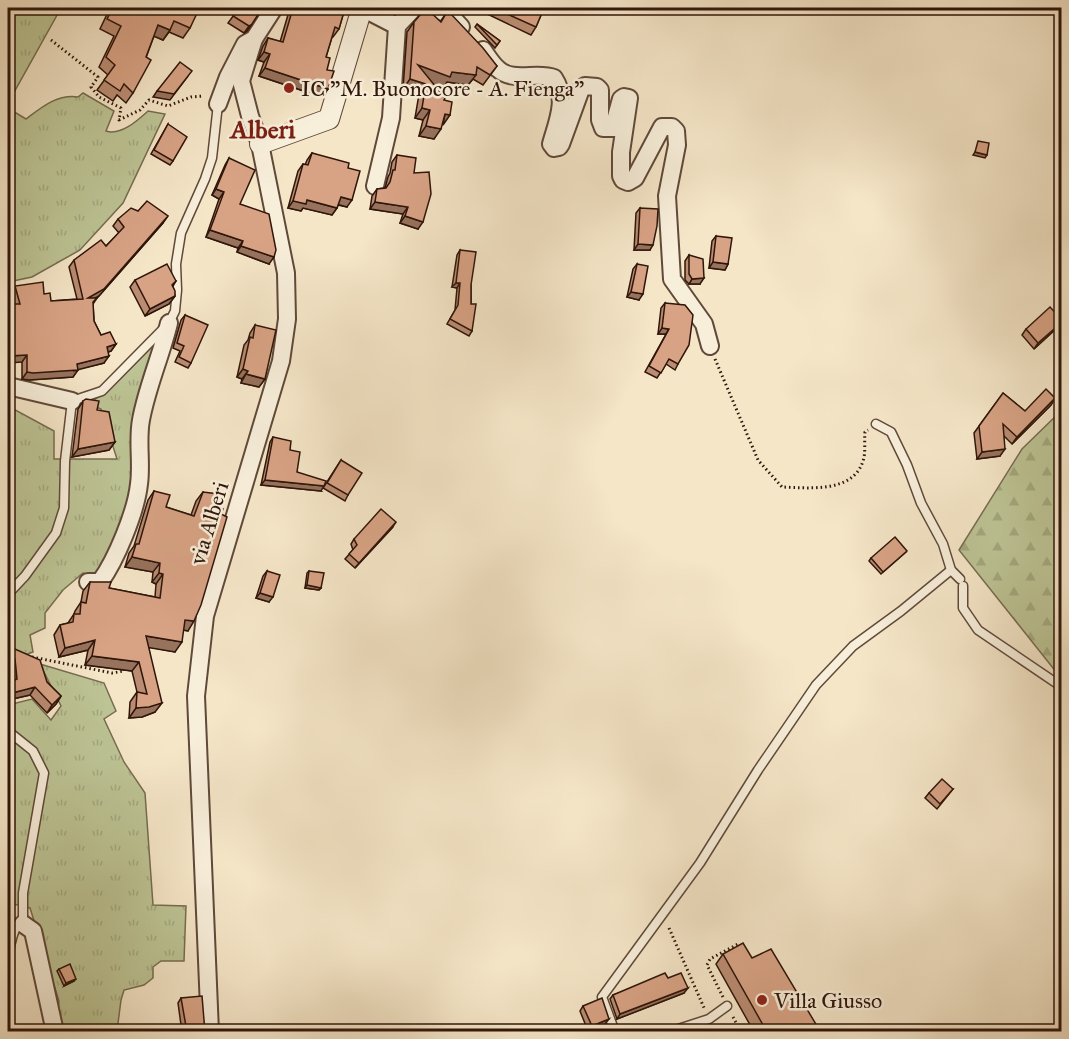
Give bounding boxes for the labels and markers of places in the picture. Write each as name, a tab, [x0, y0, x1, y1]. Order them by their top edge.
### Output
place label: IC "M. Buonocore - A. Fienga"	[301, 75, 584, 102]
marker: IC "M. Buonocore - A. Fienga"	[282, 81, 296, 95]
place label: Villa Giusso	[773, 987, 882, 1014]
marker: Villa Giusso	[755, 993, 769, 1007]

